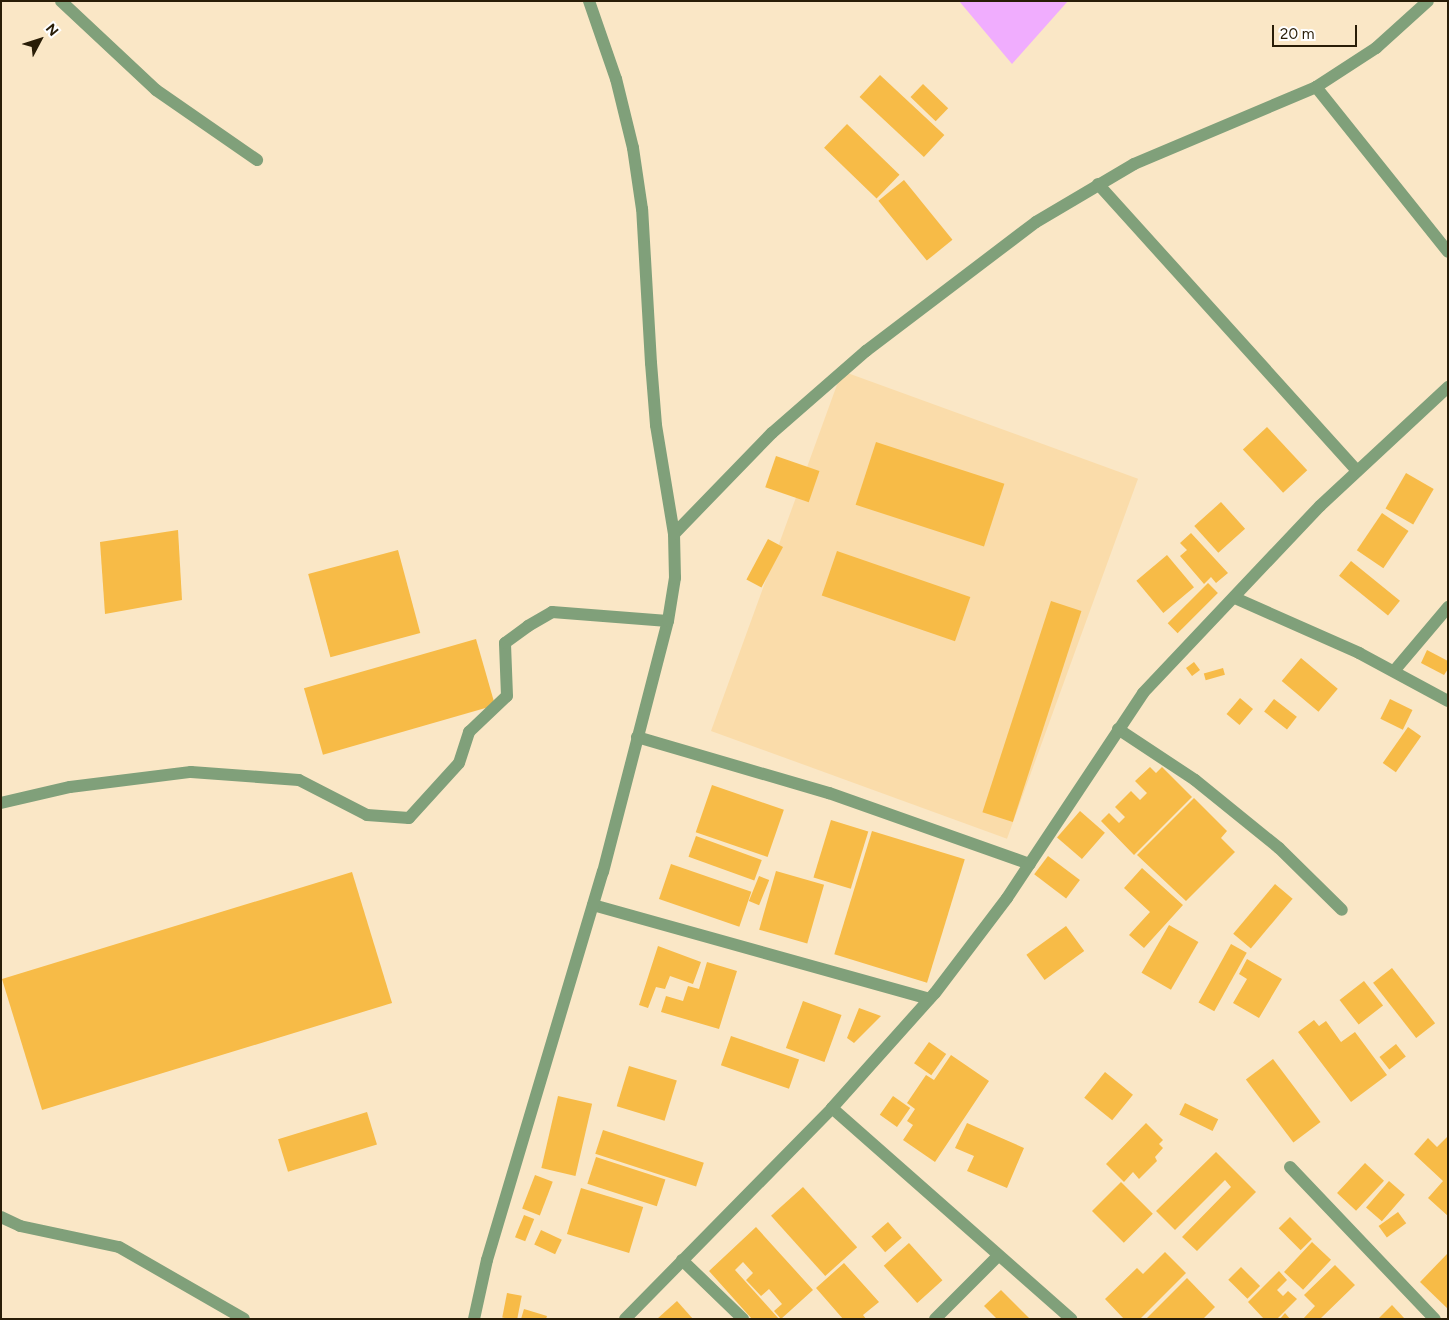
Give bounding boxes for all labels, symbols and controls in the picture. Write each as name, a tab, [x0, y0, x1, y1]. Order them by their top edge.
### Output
north arrow	[15, 15, 65, 65]
scale bar	[1274, 15, 1359, 47]
text: N	[42, 20, 62, 40]
text: 20 m	[1280, 25, 1314, 43]

